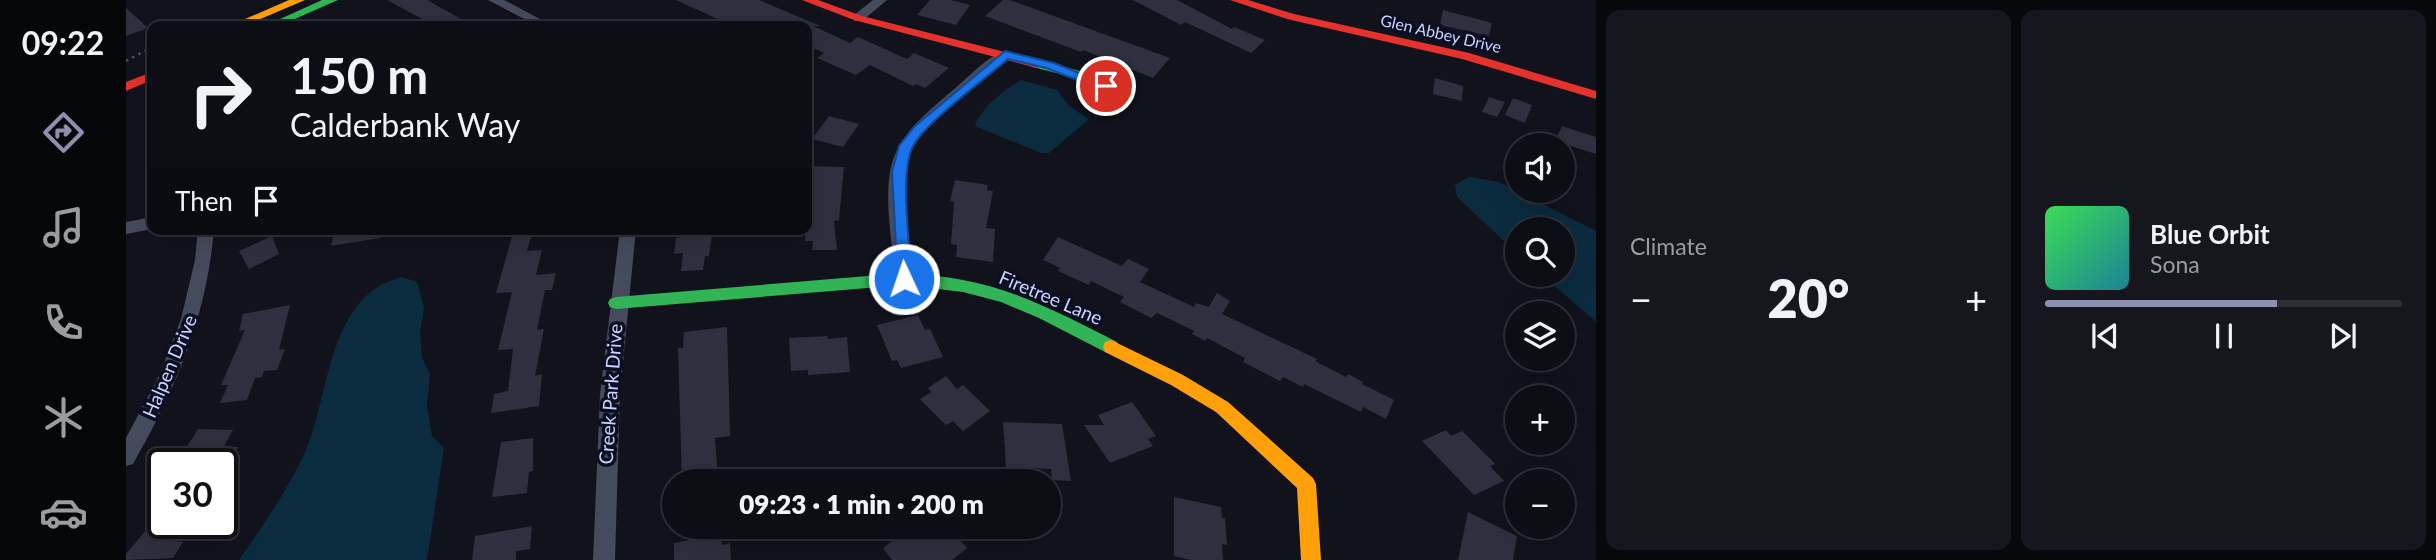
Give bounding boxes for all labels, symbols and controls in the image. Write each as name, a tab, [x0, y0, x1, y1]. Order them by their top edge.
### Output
street label: Glen Abbey Drive	[1379, 10, 1503, 56]
text: 09:22	[22, 23, 104, 62]
text: 150 m	[290, 46, 428, 104]
icon: right	[175, 49, 266, 140]
pin	[1076, 56, 1136, 116]
icon: arrive	[1087, 67, 1125, 105]
text: Calderbank Way	[290, 105, 520, 144]
icon: directions	[39, 108, 88, 157]
map controls	[1505, 133, 1575, 539]
button: sound	[1505, 133, 1575, 203]
icon: arrive	[247, 182, 285, 220]
text: Then	[175, 185, 233, 217]
icon: music	[39, 203, 88, 252]
button: search	[1505, 217, 1575, 287]
text: Blue Orbit	[2150, 218, 2270, 250]
text: Climate	[1630, 232, 1707, 260]
position arrow	[867, 242, 941, 316]
text: Sona	[2150, 250, 2200, 278]
street label: Firetree Lane	[996, 265, 1106, 329]
text: 20°	[1768, 267, 1849, 329]
text: −	[1630, 276, 1652, 322]
text: +	[1965, 276, 1987, 322]
icon: phone	[39, 298, 88, 347]
button: layers	[1505, 301, 1575, 371]
street label: Halpen Drive	[137, 311, 201, 421]
icon: previous	[2086, 317, 2124, 355]
icon: pause	[2205, 317, 2243, 355]
icon: next	[2324, 317, 2362, 355]
street label: Creek Park Drive	[594, 323, 626, 465]
button: +	[1505, 385, 1575, 455]
icon: climate	[39, 393, 88, 442]
speed limit sign: 30	[147, 448, 238, 539]
button: −	[1505, 469, 1575, 539]
icon: car	[39, 488, 88, 537]
text: 09:23 · 1 min · 200 m	[739, 488, 984, 520]

